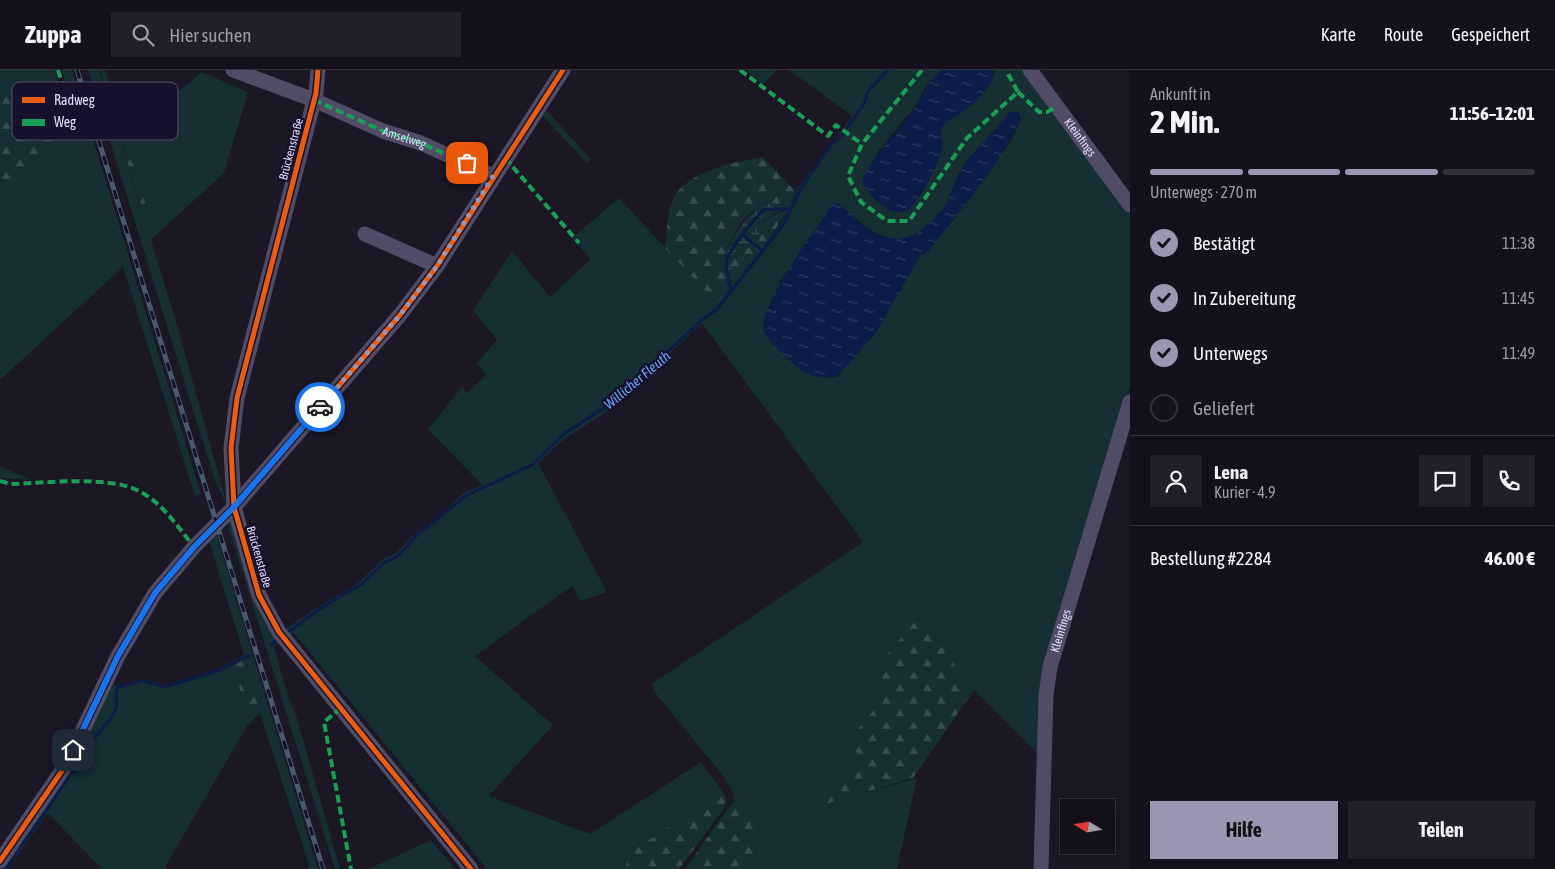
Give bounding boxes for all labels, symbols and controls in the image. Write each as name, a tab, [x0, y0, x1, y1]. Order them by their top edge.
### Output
search box	[111, 12, 461, 57]
text: Zuppa	[25, 21, 81, 48]
icon: search	[129, 21, 157, 49]
text: Hier suchen	[169, 24, 252, 46]
text: Karte	[1321, 24, 1356, 45]
text: Route	[1384, 24, 1423, 45]
text: Gespeichert	[1451, 24, 1530, 45]
legend	[12, 82, 178, 140]
text: Ankunft in	[1150, 85, 1211, 103]
text: Radweg	[54, 92, 95, 108]
text: 11:56–12:01	[1450, 102, 1535, 124]
text: 2 Min.	[1150, 103, 1219, 140]
text: Weg	[54, 114, 76, 130]
street label: Kleinfings	[1061, 116, 1099, 159]
street label: Brückenstraße	[276, 117, 306, 181]
street label: Amselweg	[381, 124, 429, 152]
pin	[446, 142, 488, 184]
icon: bag	[453, 149, 481, 177]
text: Unterwegs · 270 m	[1150, 183, 1257, 201]
icon: check	[1150, 229, 1178, 257]
text: Bestätigt	[1193, 232, 1255, 254]
text: 11:38	[1502, 234, 1535, 252]
icon: check	[1150, 284, 1178, 312]
text: In Zubereitung	[1193, 287, 1296, 309]
text: 11:45	[1502, 289, 1535, 307]
icon: check	[1150, 339, 1178, 367]
text: Unterwegs	[1193, 342, 1268, 364]
text: 11:49	[1502, 344, 1535, 362]
water label: Willicher Fleuth	[601, 348, 674, 412]
courier	[295, 382, 345, 432]
icon: car	[306, 393, 334, 421]
text: Geliefert	[1193, 397, 1254, 419]
button: person	[1150, 455, 1202, 507]
button: chat	[1419, 455, 1471, 507]
button: phone	[1483, 455, 1535, 507]
text: Lena	[1214, 461, 1248, 483]
text: Kurier · 4.9	[1214, 483, 1276, 501]
street label: Brückenstraße	[244, 525, 274, 589]
text: Bestellung #2284	[1150, 547, 1272, 569]
text: 46.00 €	[1485, 547, 1535, 569]
street label: Kleinfings	[1048, 608, 1074, 654]
pin	[52, 729, 94, 771]
icon: home	[59, 736, 87, 764]
north arrow	[1060, 799, 1115, 854]
map controls	[1060, 799, 1115, 854]
button: Hilfe	[1150, 801, 1338, 859]
button: Teilen	[1348, 801, 1535, 859]

